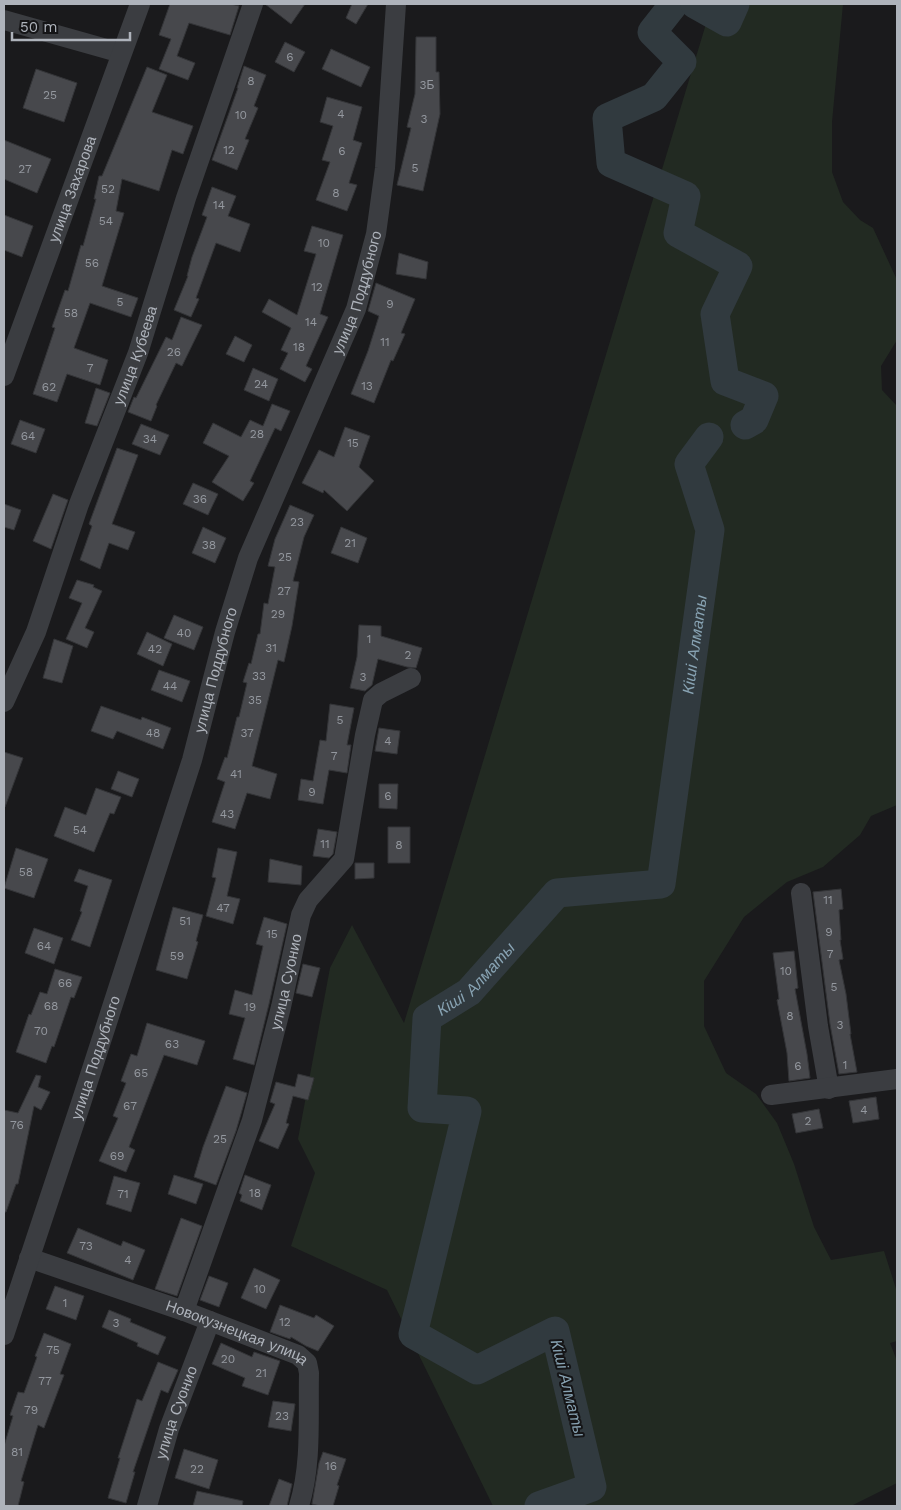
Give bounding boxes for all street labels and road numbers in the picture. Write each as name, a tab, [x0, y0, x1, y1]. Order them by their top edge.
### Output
street label: улица Захарова	[45, 133, 100, 245]
street label: улица Поддубного	[328, 229, 385, 357]
street label: улица Кубеева	[110, 303, 161, 408]
street label: улица Поддубного	[190, 605, 241, 735]
street label: улица Суонио	[266, 932, 306, 1032]
street label: улица Поддубного	[67, 994, 124, 1122]
street label: Новокузнецкая улица	[164, 1296, 312, 1369]
street label: улица Суонио	[152, 1363, 201, 1461]

